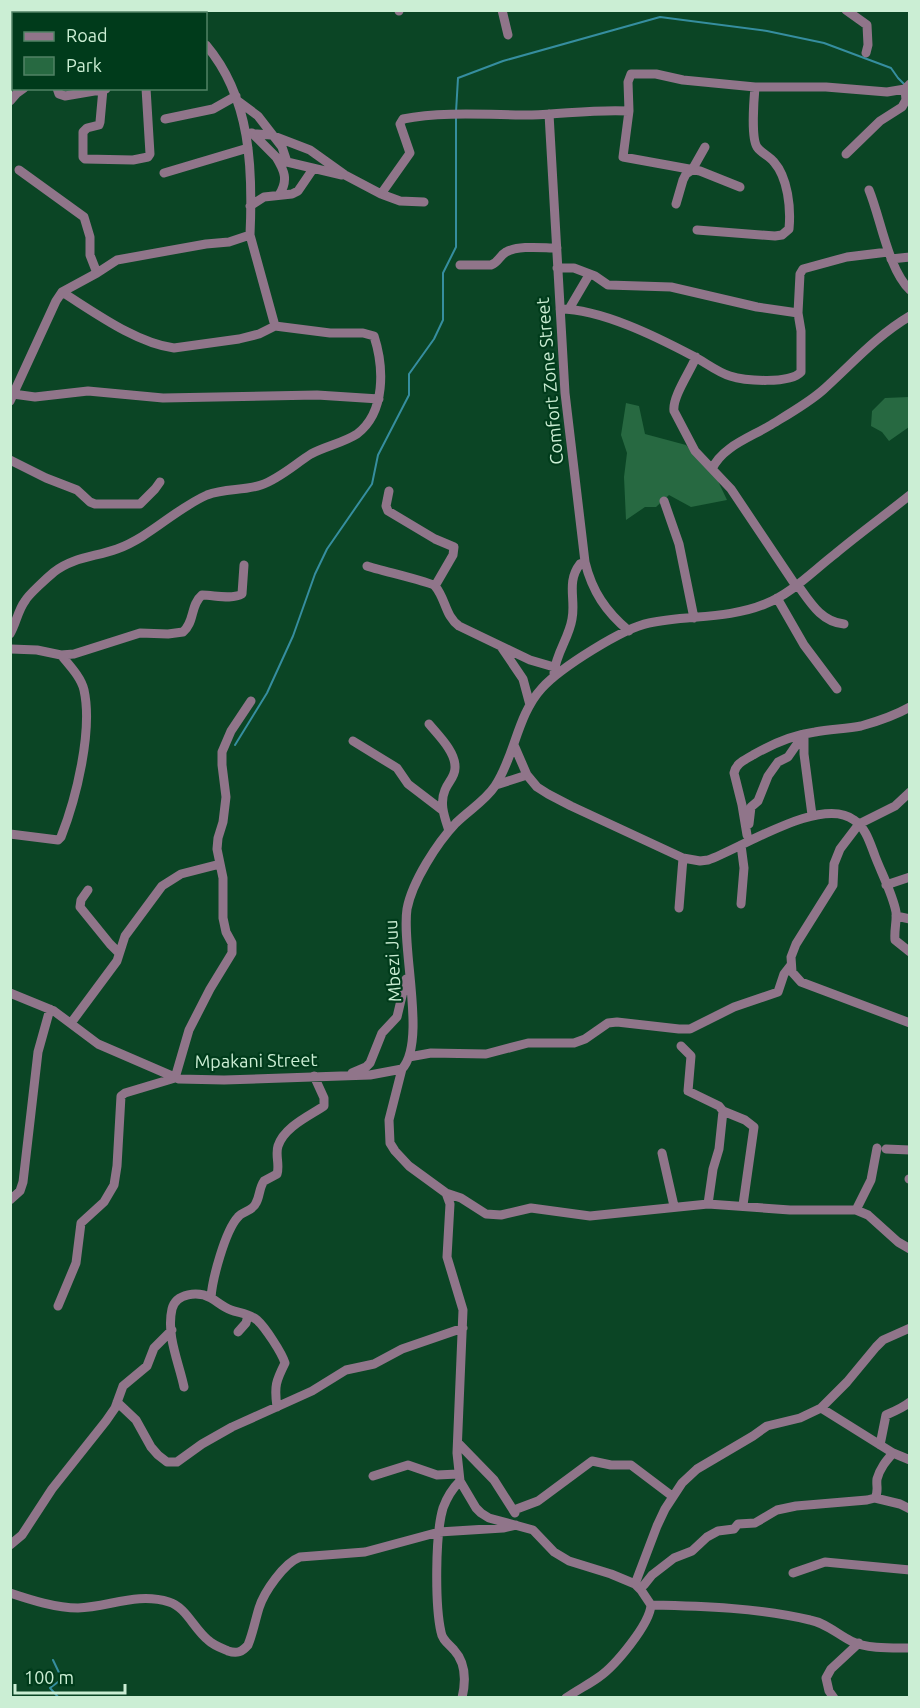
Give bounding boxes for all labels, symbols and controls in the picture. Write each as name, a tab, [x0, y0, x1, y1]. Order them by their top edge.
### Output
legend	[12, 12, 207, 90]
text: Road	[66, 25, 108, 45]
text: Park	[66, 55, 102, 75]
street label: Comfort Zone Street	[532, 297, 566, 465]
street label: Mbezi Juu	[380, 919, 404, 1003]
street label: Mpakani Street	[194, 1049, 318, 1071]
scale bar	[15, 1657, 124, 1695]
text: 100 m	[24, 1667, 74, 1687]

